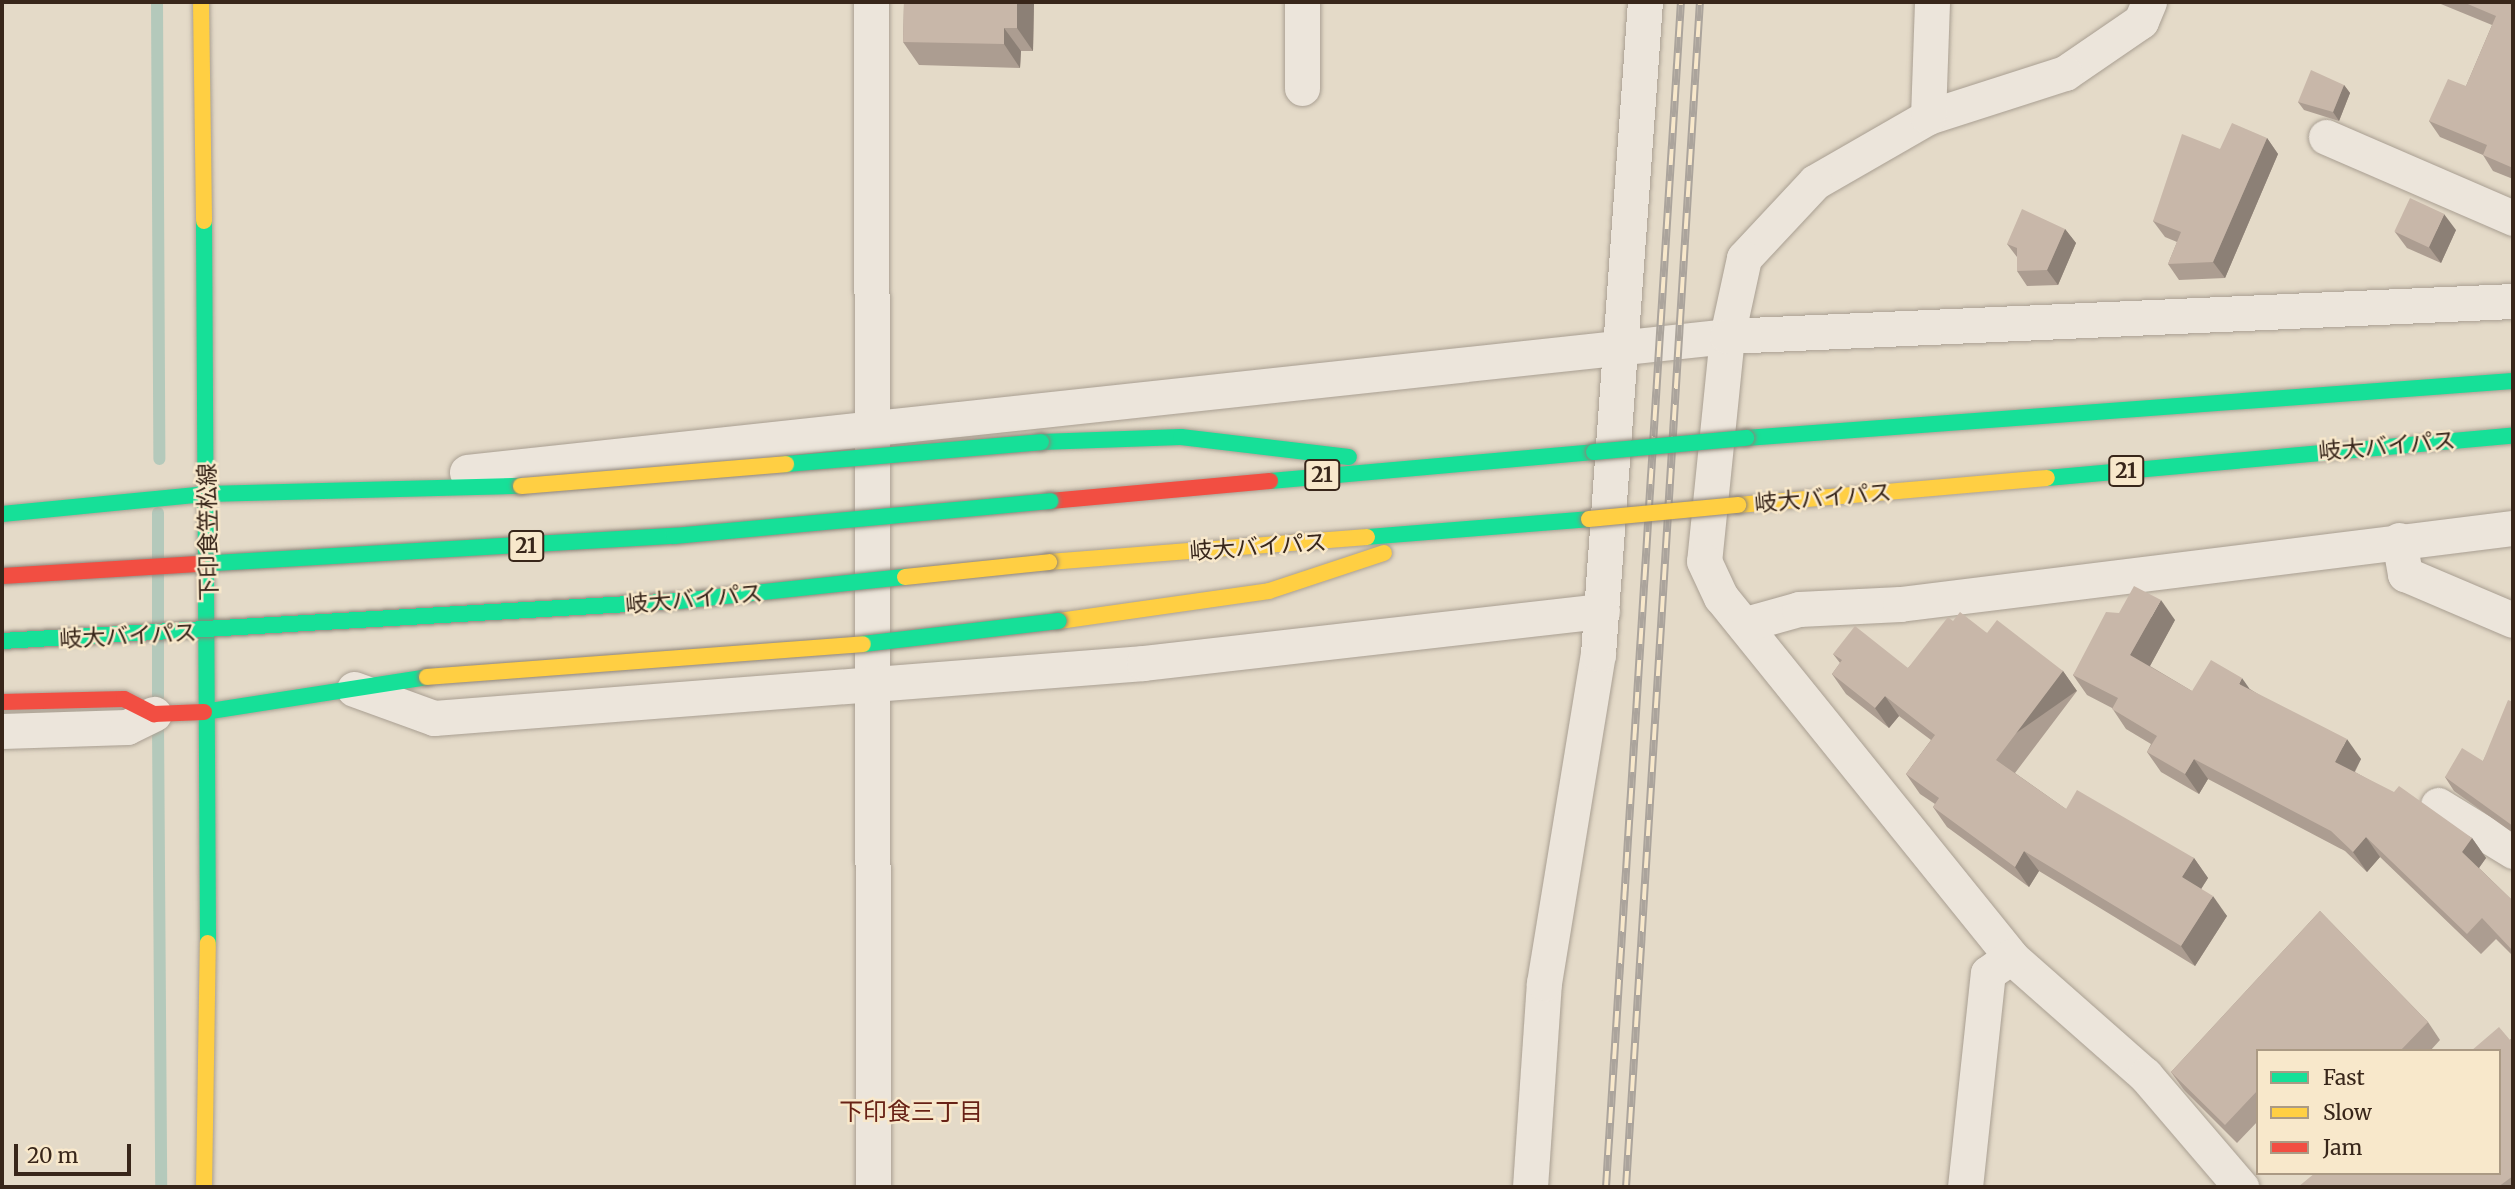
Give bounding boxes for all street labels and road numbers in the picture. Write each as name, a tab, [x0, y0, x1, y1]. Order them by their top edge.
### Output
street label: 岐大バイパス	[2317, 426, 2457, 466]
road number: 21	[2107, 454, 2145, 489]
road number: 21	[1303, 458, 1341, 492]
street label: 下印食笠松線	[193, 463, 223, 601]
street label: 岐大バイパス	[1753, 478, 1893, 518]
road number: 21	[507, 528, 545, 564]
street label: 岐大バイパス	[1188, 528, 1328, 566]
street label: 岐大バイパス	[624, 579, 764, 619]
street label: 岐大バイパス	[58, 619, 198, 653]

